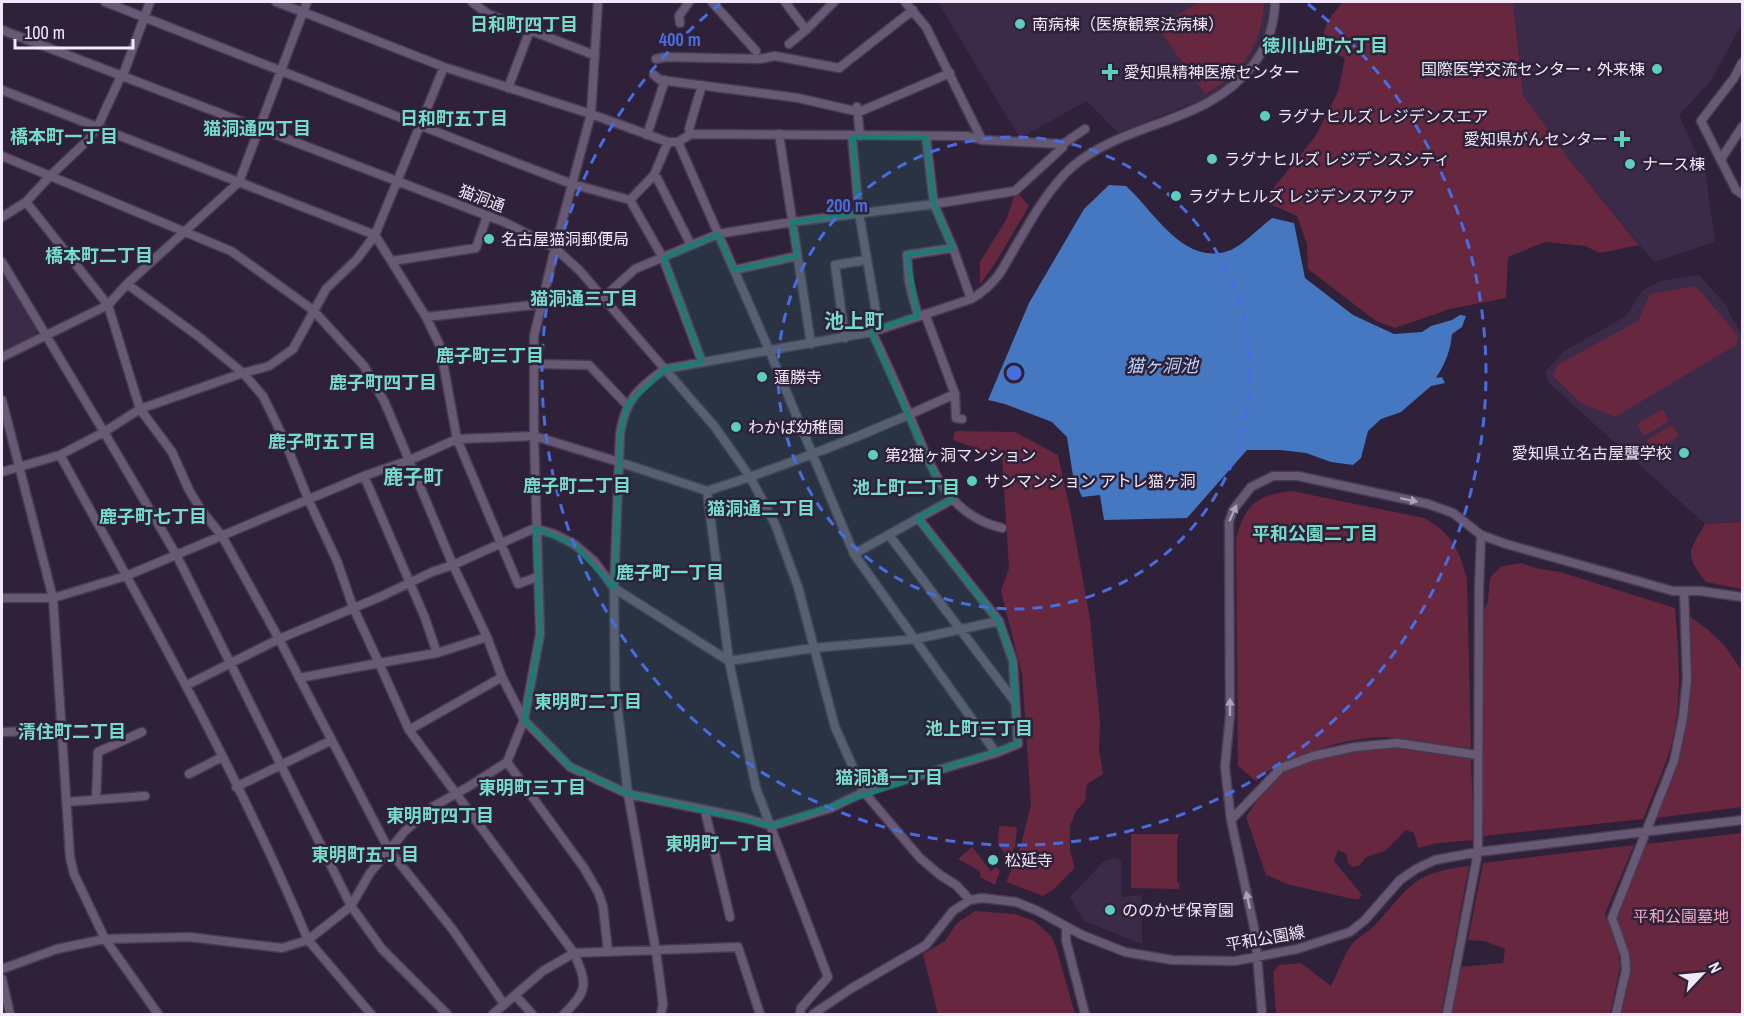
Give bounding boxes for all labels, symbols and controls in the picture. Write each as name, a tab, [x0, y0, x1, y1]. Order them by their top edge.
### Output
scale bar	[15, 12, 134, 50]
district label: 日和町四丁目	[470, 12, 578, 37]
place label: 南病棟（医療観察法病棟）	[1032, 13, 1224, 35]
marker: 南病棟（医療観察法病棟）	[1013, 17, 1027, 31]
text: 100 m	[24, 20, 65, 45]
text: 400 m	[659, 27, 701, 52]
district label: 徳川山町六丁目	[1262, 33, 1388, 58]
place label: 国際医学交流センター・外来棟	[1421, 58, 1645, 80]
place label: 愛知県精神医療センター	[1124, 61, 1300, 83]
marker: 国際医学交流センター・外来棟	[1650, 62, 1664, 76]
marker: 愛知県精神医療センター	[1101, 63, 1119, 81]
place label: ラグナヒルズ レジデンスエア	[1277, 105, 1488, 127]
district label: 日和町五丁目	[400, 106, 508, 131]
marker: ラグナヒルズ レジデンスエア	[1258, 109, 1272, 123]
district label: 猫洞通四丁目	[203, 116, 311, 141]
district label: 橋本町一丁目	[10, 124, 118, 149]
place label: 愛知県がんセンター	[1464, 128, 1608, 150]
marker: 愛知県がんセンター	[1613, 130, 1631, 148]
place label: ラグナヒルズ レジデンスシティ	[1224, 148, 1450, 170]
marker: ラグナヒルズ レジデンスシティ	[1205, 152, 1219, 166]
place label: ナース棟	[1642, 153, 1705, 175]
marker: ナース棟	[1623, 157, 1637, 171]
street label: 猫洞通	[456, 179, 508, 217]
place label: ラグナヒルズ レジデンスアクア	[1188, 185, 1415, 207]
marker: ラグナヒルズ レジデンスアクア	[1169, 189, 1183, 203]
text: 200 m	[826, 193, 868, 218]
place label: 名古屋猫洞郵便局	[501, 228, 629, 250]
marker: 名古屋猫洞郵便局	[482, 232, 496, 246]
district label: 橋本町二丁目	[45, 243, 153, 268]
district label: 猫洞通三丁目	[530, 286, 638, 311]
district label: 池上町	[824, 307, 884, 334]
district label: 鹿子町三丁目	[436, 343, 544, 368]
water label: 猫ヶ洞池	[1126, 353, 1200, 378]
centre of rings	[1004, 363, 1024, 383]
place label: 蓮勝寺	[774, 366, 822, 388]
district label: 鹿子町四丁目	[329, 370, 437, 395]
marker: 蓮勝寺	[755, 370, 769, 384]
place label: わかば幼稚園	[748, 416, 844, 438]
marker: わかば幼稚園	[729, 420, 743, 434]
district label: 鹿子町五丁目	[268, 429, 376, 454]
place label: 愛知県立名古屋聾学校	[1512, 442, 1672, 464]
place label: 第2猫ヶ洞マンション	[885, 444, 1036, 466]
marker: 愛知県立名古屋聾学校	[1677, 446, 1691, 460]
marker: 第2猫ヶ洞マンション	[866, 448, 880, 462]
district label: 鹿子町	[383, 463, 443, 490]
place label: サンマンション アトレ猫ヶ洞	[984, 470, 1196, 492]
district label: 鹿子町二丁目	[523, 473, 631, 498]
marker: サンマンション アトレ猫ヶ洞	[965, 474, 979, 488]
district label: 池上町二丁目	[852, 475, 960, 500]
district label: 猫洞通二丁目	[707, 496, 815, 521]
one-way arrow	[1400, 496, 1419, 505]
district label: 鹿子町七丁目	[99, 504, 207, 529]
one-way arrow	[1229, 504, 1238, 522]
district label: 平和公園二丁目	[1252, 521, 1378, 546]
district label: 鹿子町一丁目	[616, 560, 724, 585]
district label: 東明町二丁目	[534, 689, 642, 714]
one-way arrow	[1225, 697, 1235, 716]
district label: 池上町三丁目	[925, 716, 1033, 741]
district label: 清住町二丁目	[18, 719, 126, 744]
district label: 猫洞通一丁目	[835, 765, 943, 790]
district label: 東明町三丁目	[478, 775, 586, 800]
district label: 東明町四丁目	[386, 803, 494, 828]
district label: 東明町一丁目	[665, 831, 773, 856]
district label: 東明町五丁目	[311, 842, 419, 867]
place label: 松延寺	[1005, 849, 1053, 871]
marker: 松延寺	[986, 853, 1000, 867]
one-way arrow	[1243, 890, 1252, 909]
place label: ののかぜ保育園	[1122, 899, 1234, 921]
marker: ののかぜ保育園	[1103, 903, 1117, 917]
park label: 平和公園墓地	[1633, 905, 1729, 927]
street label: 平和公園線	[1224, 920, 1306, 956]
north arrow	[1672, 944, 1732, 1004]
text: N	[1704, 958, 1727, 977]

